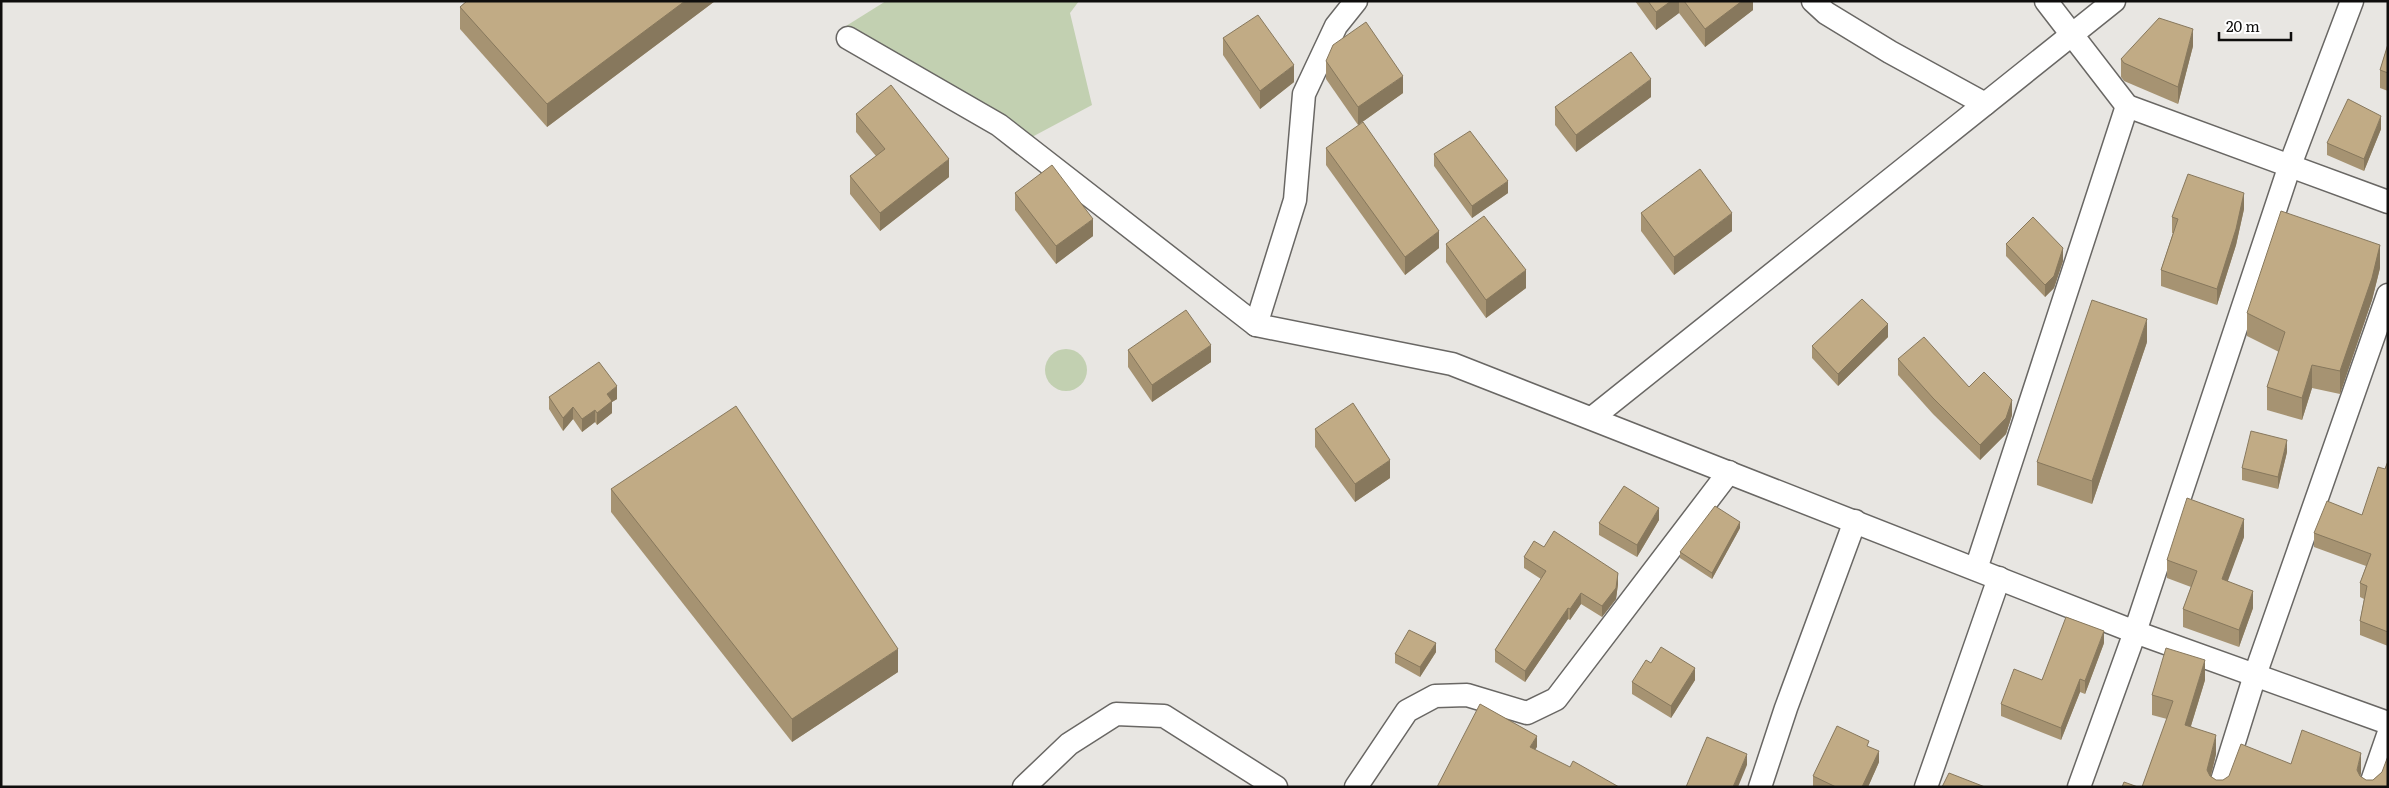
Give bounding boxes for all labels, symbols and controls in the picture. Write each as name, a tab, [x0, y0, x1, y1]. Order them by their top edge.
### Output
scale bar	[2219, 10, 2292, 42]
text: 20 m	[2226, 14, 2260, 37]

